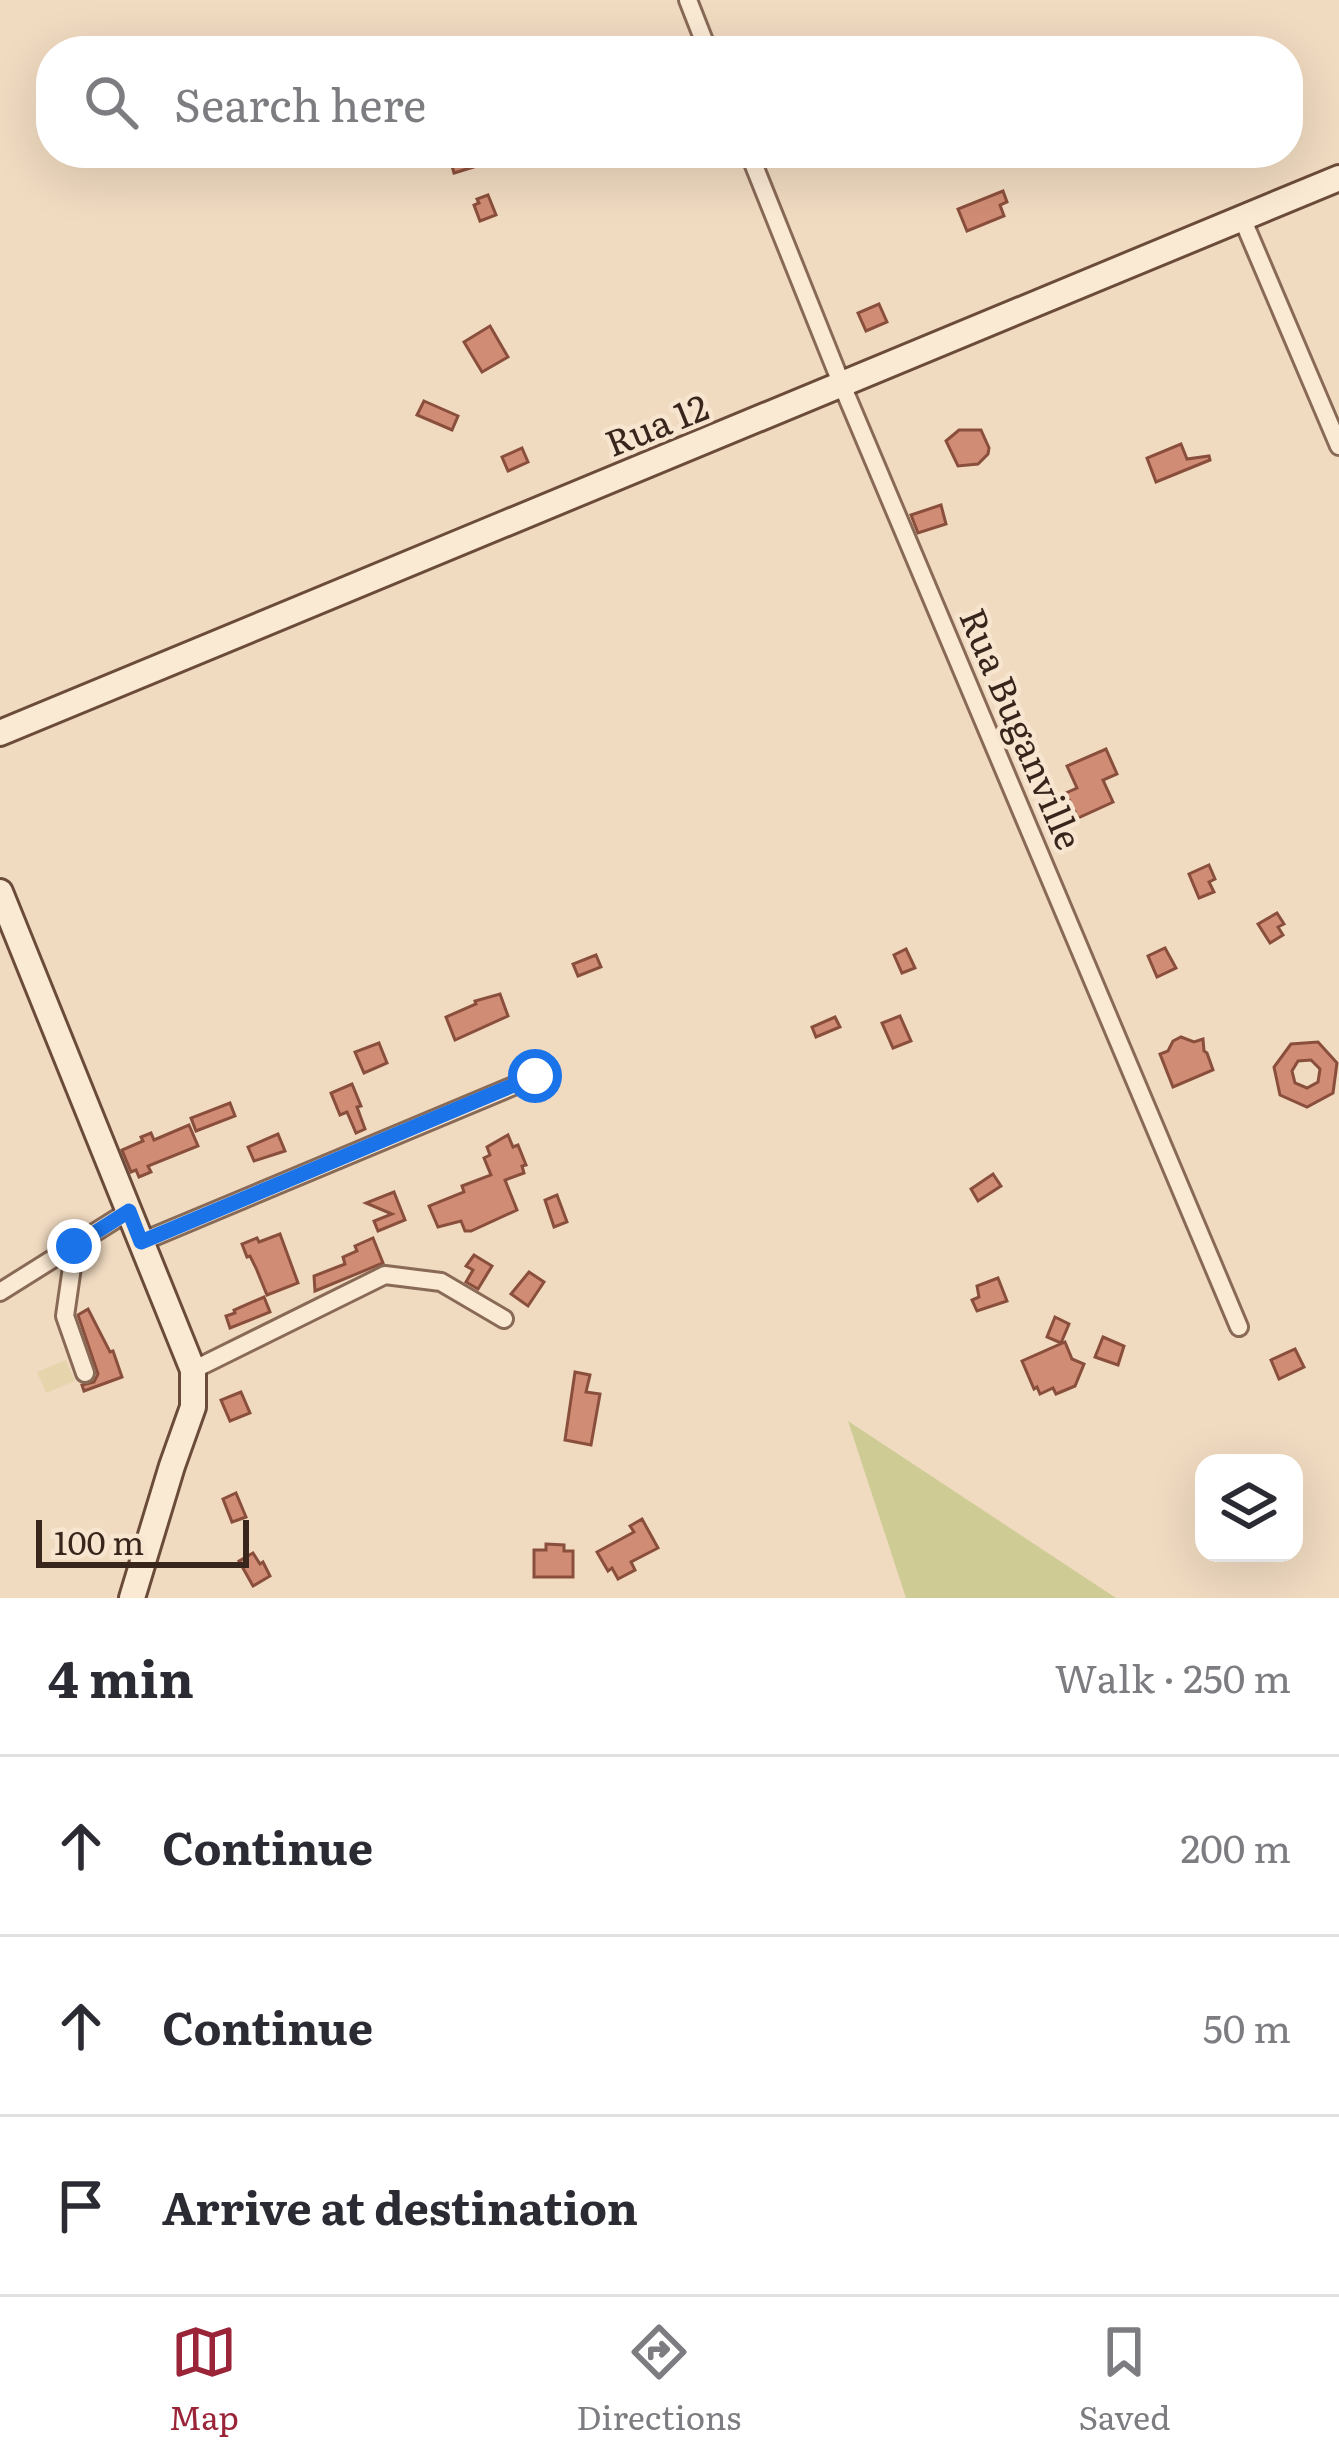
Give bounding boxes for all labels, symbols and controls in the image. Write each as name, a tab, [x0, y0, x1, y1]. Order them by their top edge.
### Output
search box	[36, 36, 1303, 168]
icon: search	[78, 69, 144, 135]
text: Search here	[174, 69, 426, 136]
street label: Rua 12	[597, 378, 715, 468]
street label: Rua Buganville	[948, 599, 1098, 857]
route start	[508, 1049, 562, 1103]
route end	[47, 1219, 101, 1273]
map controls	[1195, 1454, 1303, 1562]
button: layers	[1195, 1454, 1303, 1562]
scale bar	[36, 1514, 249, 1567]
text: 100 m	[54, 1516, 144, 1565]
text: 4 min	[48, 1638, 194, 1714]
text: Walk · 250 m	[1055, 1647, 1291, 1705]
text: Continue	[162, 1812, 373, 1879]
icon: ahead	[48, 1813, 114, 1879]
text: 200 m	[1181, 1817, 1291, 1875]
text: Continue	[162, 1992, 373, 2059]
icon: ahead	[48, 1993, 114, 2059]
text: 50 m	[1203, 1997, 1291, 2055]
text: Arrive at destination	[162, 2172, 638, 2239]
icon: arrive	[48, 2173, 114, 2239]
tab: Map	[169, 2319, 239, 2440]
tab: Directions	[576, 2319, 741, 2440]
tab: Saved	[1078, 2319, 1170, 2440]

